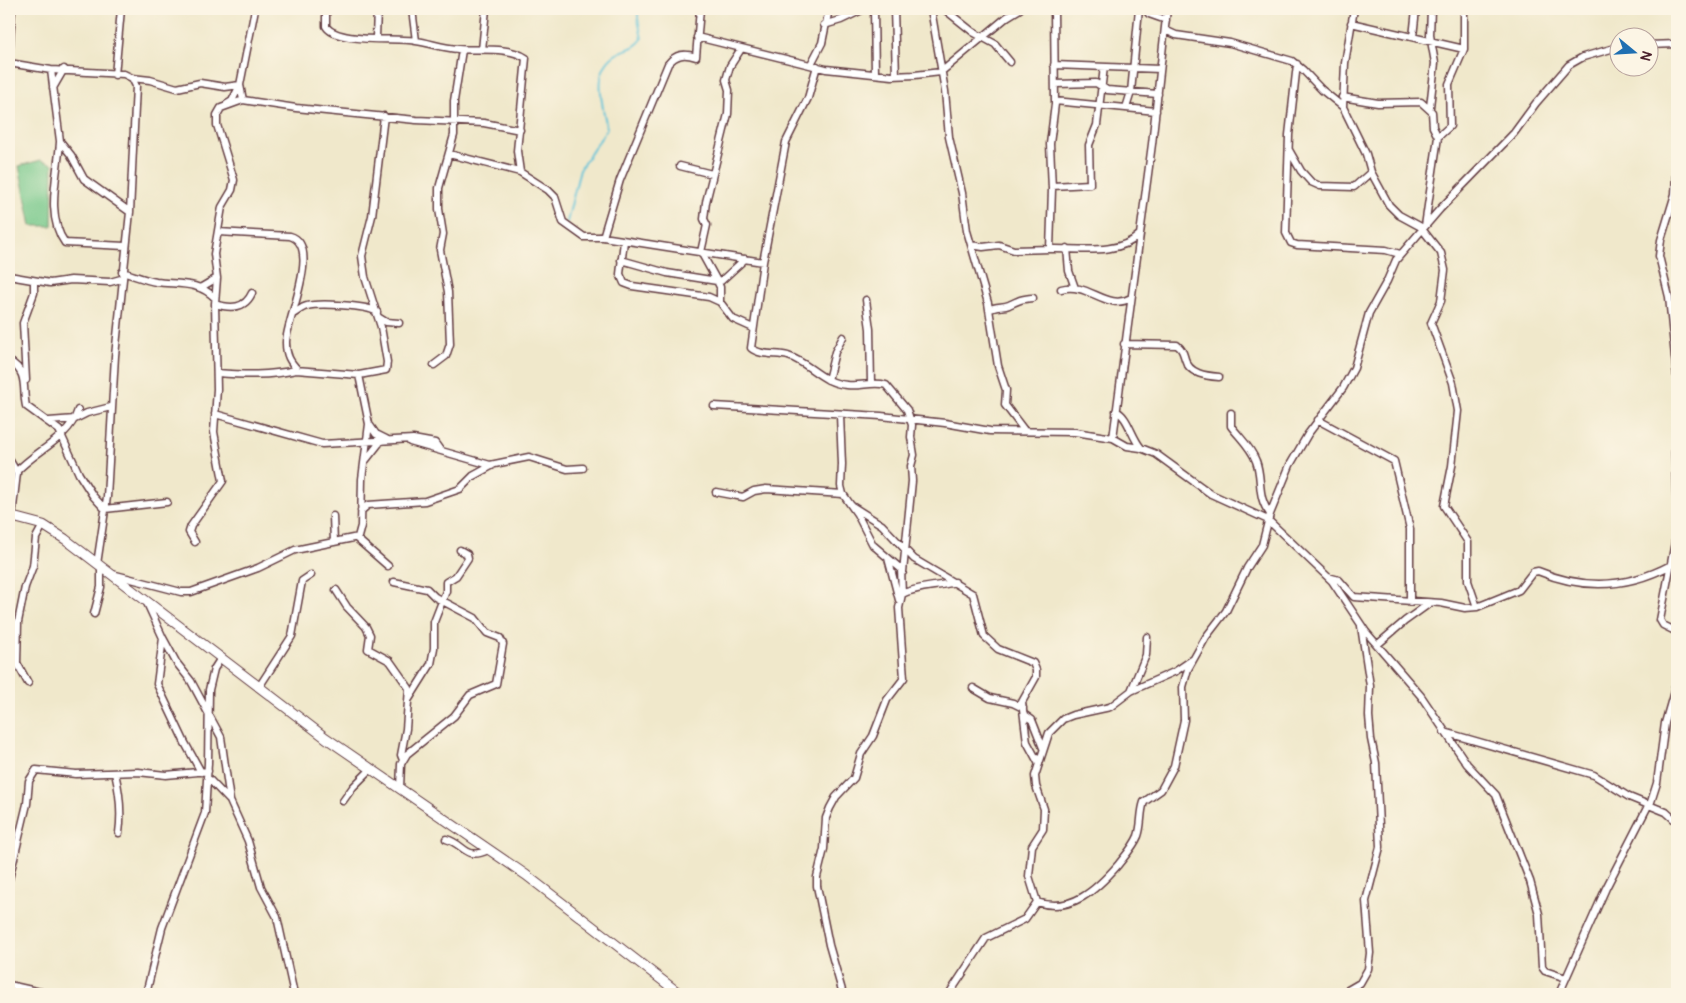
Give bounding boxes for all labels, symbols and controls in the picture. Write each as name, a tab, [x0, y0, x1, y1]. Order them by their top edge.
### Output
north arrow	[1608, 28, 1658, 78]
text: N	[1636, 49, 1655, 63]

